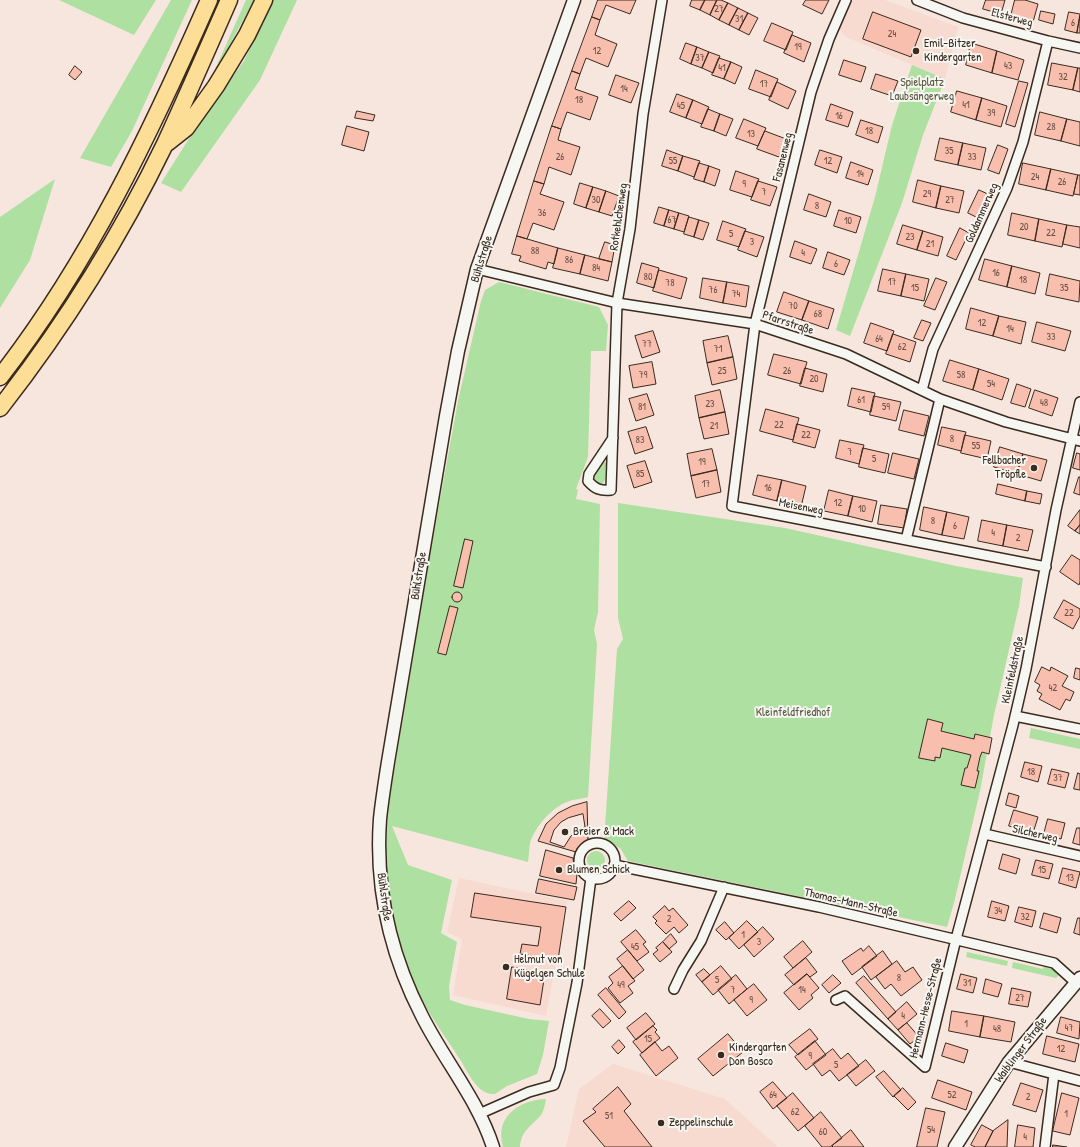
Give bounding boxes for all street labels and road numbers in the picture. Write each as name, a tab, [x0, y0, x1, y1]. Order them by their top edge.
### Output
street label: Elsterweg	[990, 6, 1034, 30]
street label: Fasanenweg	[770, 131, 796, 183]
street label: Goldammerweg	[962, 181, 1002, 245]
street label: Rotkehlchenweg	[607, 182, 631, 252]
street label: Bühlstraße	[468, 234, 496, 284]
street label: Pfarrstraße	[760, 308, 816, 338]
street label: Meisenweg	[777, 496, 825, 518]
street label: Bühlstraße	[408, 551, 430, 601]
street label: Kleinfeldstraße	[999, 635, 1027, 705]
street label: Silcherweg	[1011, 822, 1059, 846]
street label: Bühlstraße	[374, 872, 394, 922]
street label: Thomas-Mann-Straße	[803, 885, 899, 921]
street label: Hermann-Hesse-Straße	[907, 956, 945, 1060]
street label: Waiblinger Straße	[992, 1014, 1050, 1086]

